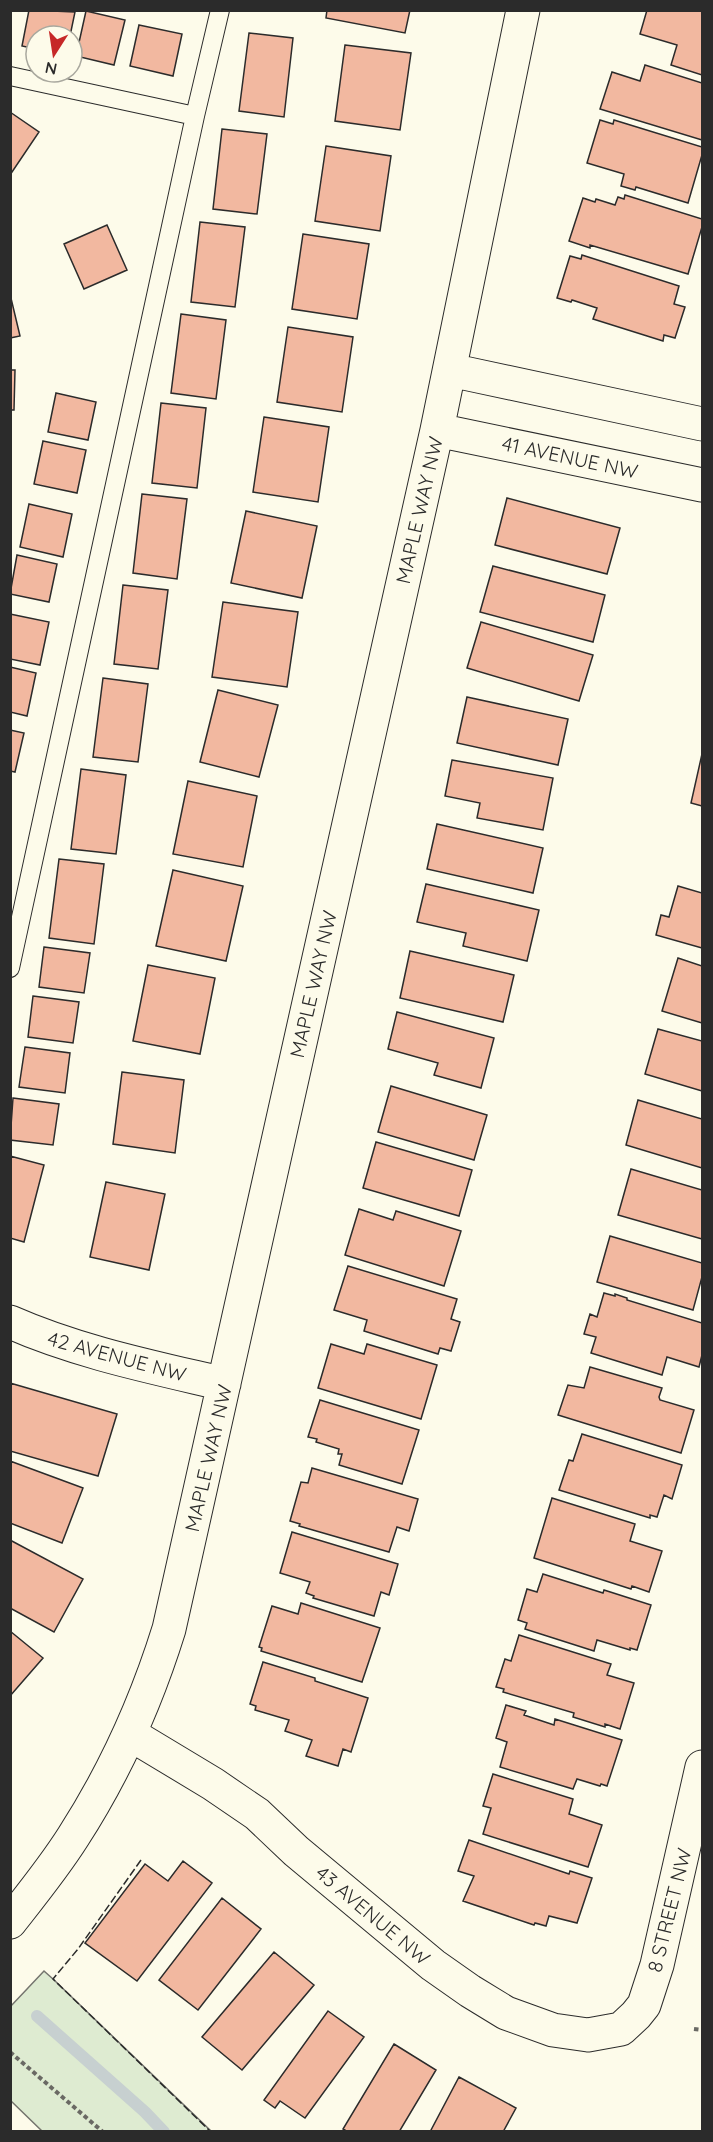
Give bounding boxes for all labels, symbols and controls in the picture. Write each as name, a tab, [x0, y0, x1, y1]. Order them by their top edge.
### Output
north arrow	[24, 24, 84, 84]
text: N	[43, 58, 59, 80]
street label: 41 AVENUE NW	[500, 430, 640, 484]
street label: MAPLE WAY NW	[390, 434, 448, 586]
street label: MAPLE WAY NW	[284, 908, 342, 1060]
street label: 42 AVENUE NW	[45, 1326, 189, 1386]
street label: MAPLE WAY NW	[179, 1382, 237, 1534]
street label: 8 STREET NW	[641, 1845, 697, 1975]
street label: 43 AVENUE NW	[311, 1860, 435, 1970]

